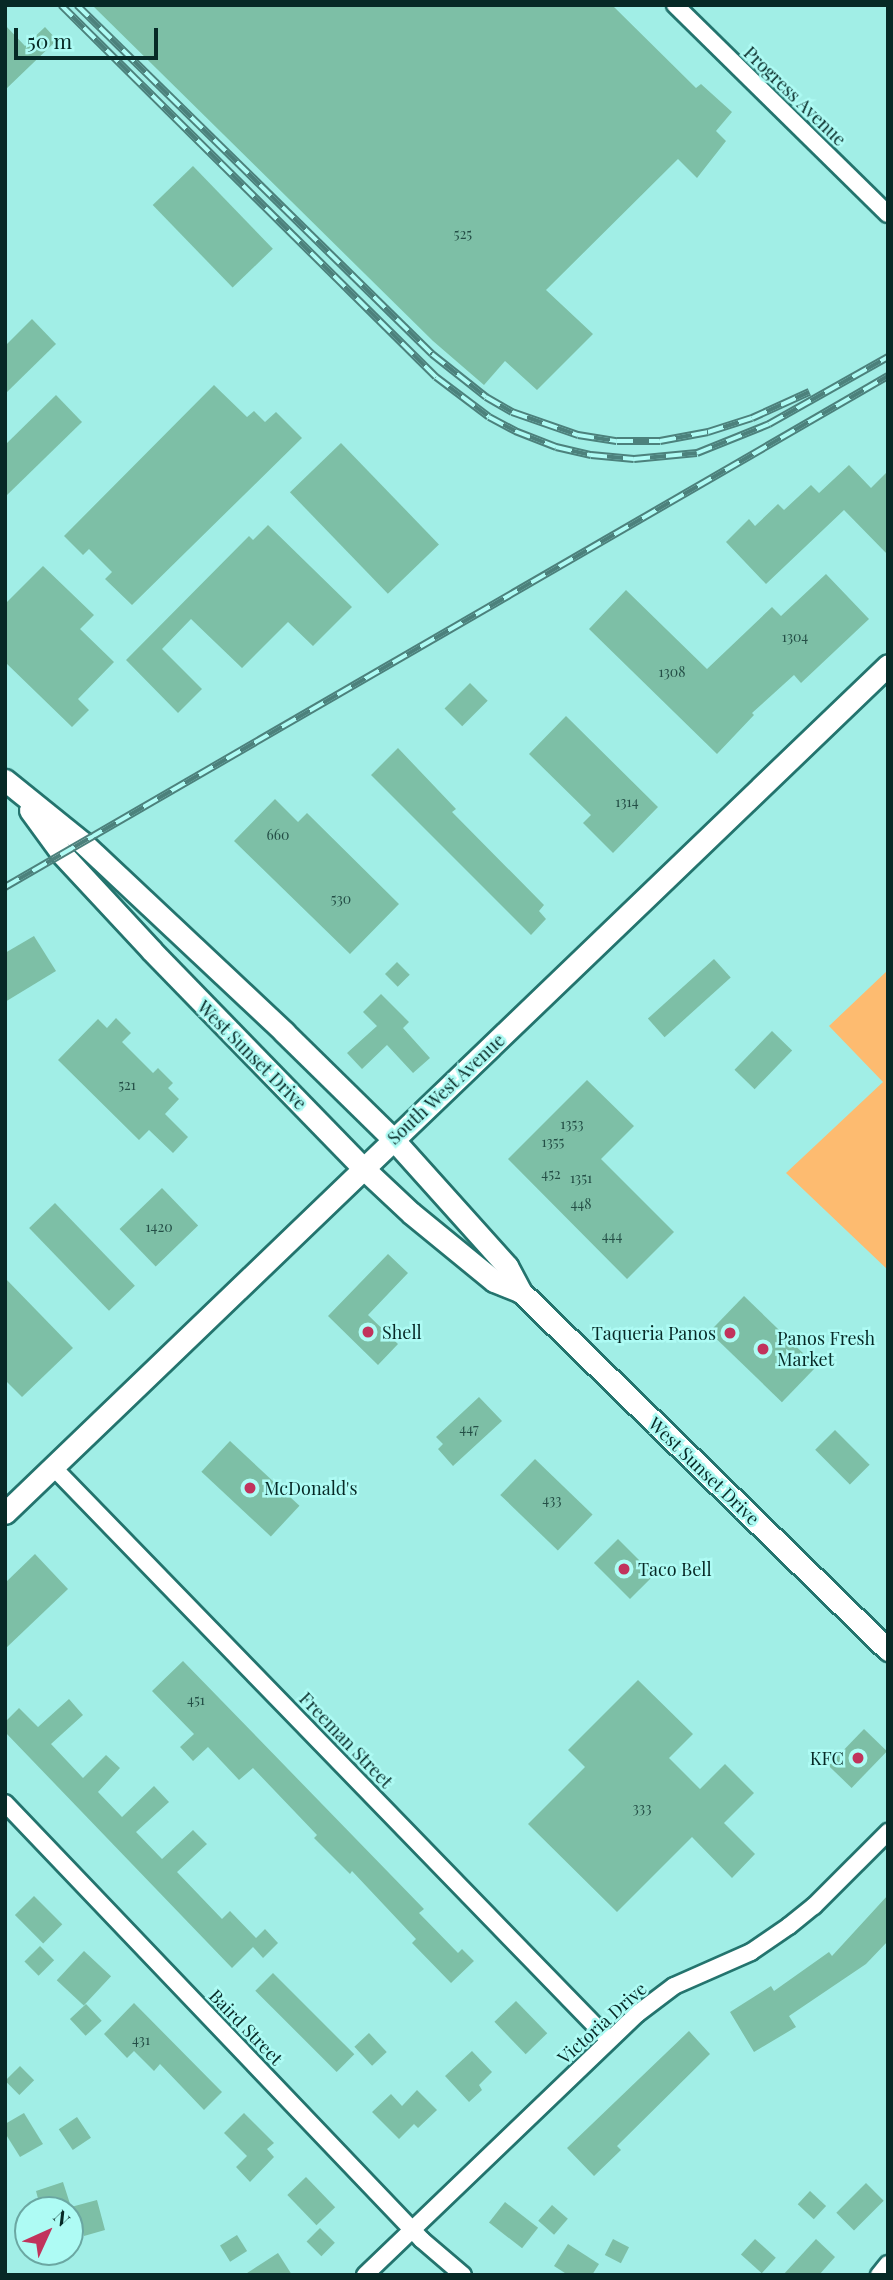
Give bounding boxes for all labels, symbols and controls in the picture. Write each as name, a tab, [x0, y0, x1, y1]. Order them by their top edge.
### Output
scale bar	[18, 14, 161, 58]
text: 50 m	[27, 26, 72, 54]
street label: Progress Avenue	[739, 42, 851, 150]
house number: 525	[454, 226, 472, 242]
house number: 1304	[782, 629, 808, 645]
house number: 1308	[659, 664, 685, 680]
house number: 1314	[615, 794, 639, 810]
house number: 660	[267, 827, 289, 843]
house number: 530	[331, 891, 351, 907]
street label: West Sunset Drive	[193, 996, 311, 1114]
street label: South West Avenue	[382, 1029, 510, 1149]
house number: 521	[118, 1077, 136, 1093]
house number: 1353	[560, 1116, 584, 1132]
house number: 1355	[542, 1134, 564, 1150]
house number: 452	[541, 1166, 561, 1182]
house number: 1351	[570, 1170, 592, 1186]
house number: 448	[570, 1196, 592, 1212]
house number: 1420	[145, 1219, 173, 1235]
house number: 444	[602, 1228, 622, 1244]
place label: Shell	[382, 1321, 422, 1343]
place label: Taqueria Panos	[592, 1322, 716, 1344]
marker: Shell	[360, 1324, 376, 1340]
marker: Taqueria Panos	[722, 1325, 738, 1341]
place label: Panos Fresh Market	[777, 1328, 875, 1370]
marker: Panos Fresh Market	[755, 1341, 771, 1357]
street label: West Sunset Drive	[644, 1413, 764, 1529]
house number: 447	[459, 1421, 479, 1437]
place label: McDonald's	[264, 1477, 358, 1499]
marker: McDonald's	[242, 1480, 258, 1496]
house number: 433	[542, 1492, 562, 1508]
place label: Taco Bell	[638, 1558, 712, 1580]
marker: Taco Bell	[616, 1561, 632, 1577]
street label: Freeman Street	[295, 1688, 397, 1792]
house number: 451	[187, 1692, 205, 1708]
place label: KFC	[810, 1747, 844, 1769]
marker: KFC	[850, 1750, 866, 1766]
house number: 333	[633, 1800, 651, 1816]
street label: Victoria Drive	[553, 1978, 651, 2068]
street label: Baird Street	[205, 1985, 287, 2069]
house number: 431	[132, 2032, 150, 2048]
north arrow	[14, 2196, 84, 2266]
text: N	[48, 2204, 76, 2232]

